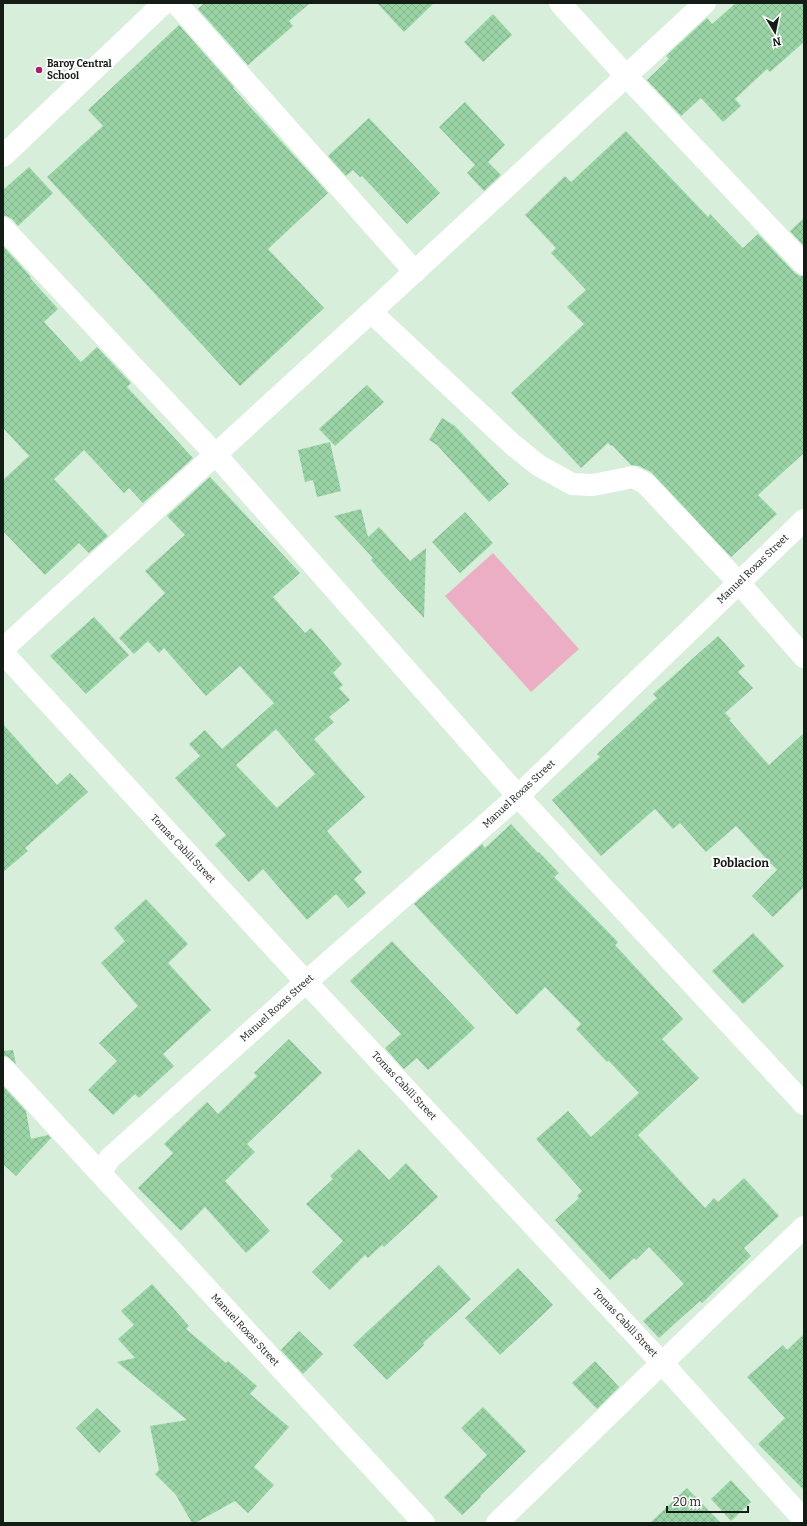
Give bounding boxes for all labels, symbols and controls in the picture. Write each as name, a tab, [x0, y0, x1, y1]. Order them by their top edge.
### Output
north arrow	[755, 12, 795, 52]
text: N	[771, 34, 782, 49]
place label: Baroy Central School	[47, 58, 112, 82]
marker: Baroy Central School	[34, 65, 44, 75]
street label: Manuel Roxas Street	[715, 532, 791, 606]
street label: Manuel Roxas Street	[480, 757, 558, 831]
street label: Tomas Cabili Street	[148, 812, 218, 886]
district label: Poblacion	[713, 856, 769, 870]
street label: Manuel Roxas Street	[238, 972, 316, 1044]
street label: Tomas Cabili Street	[369, 1049, 439, 1123]
street label: Tomas Cabili Street	[590, 1286, 660, 1360]
street label: Manuel Roxas Street	[208, 1291, 282, 1369]
scale bar	[667, 1488, 748, 1514]
text: 20 m	[673, 1495, 702, 1509]

